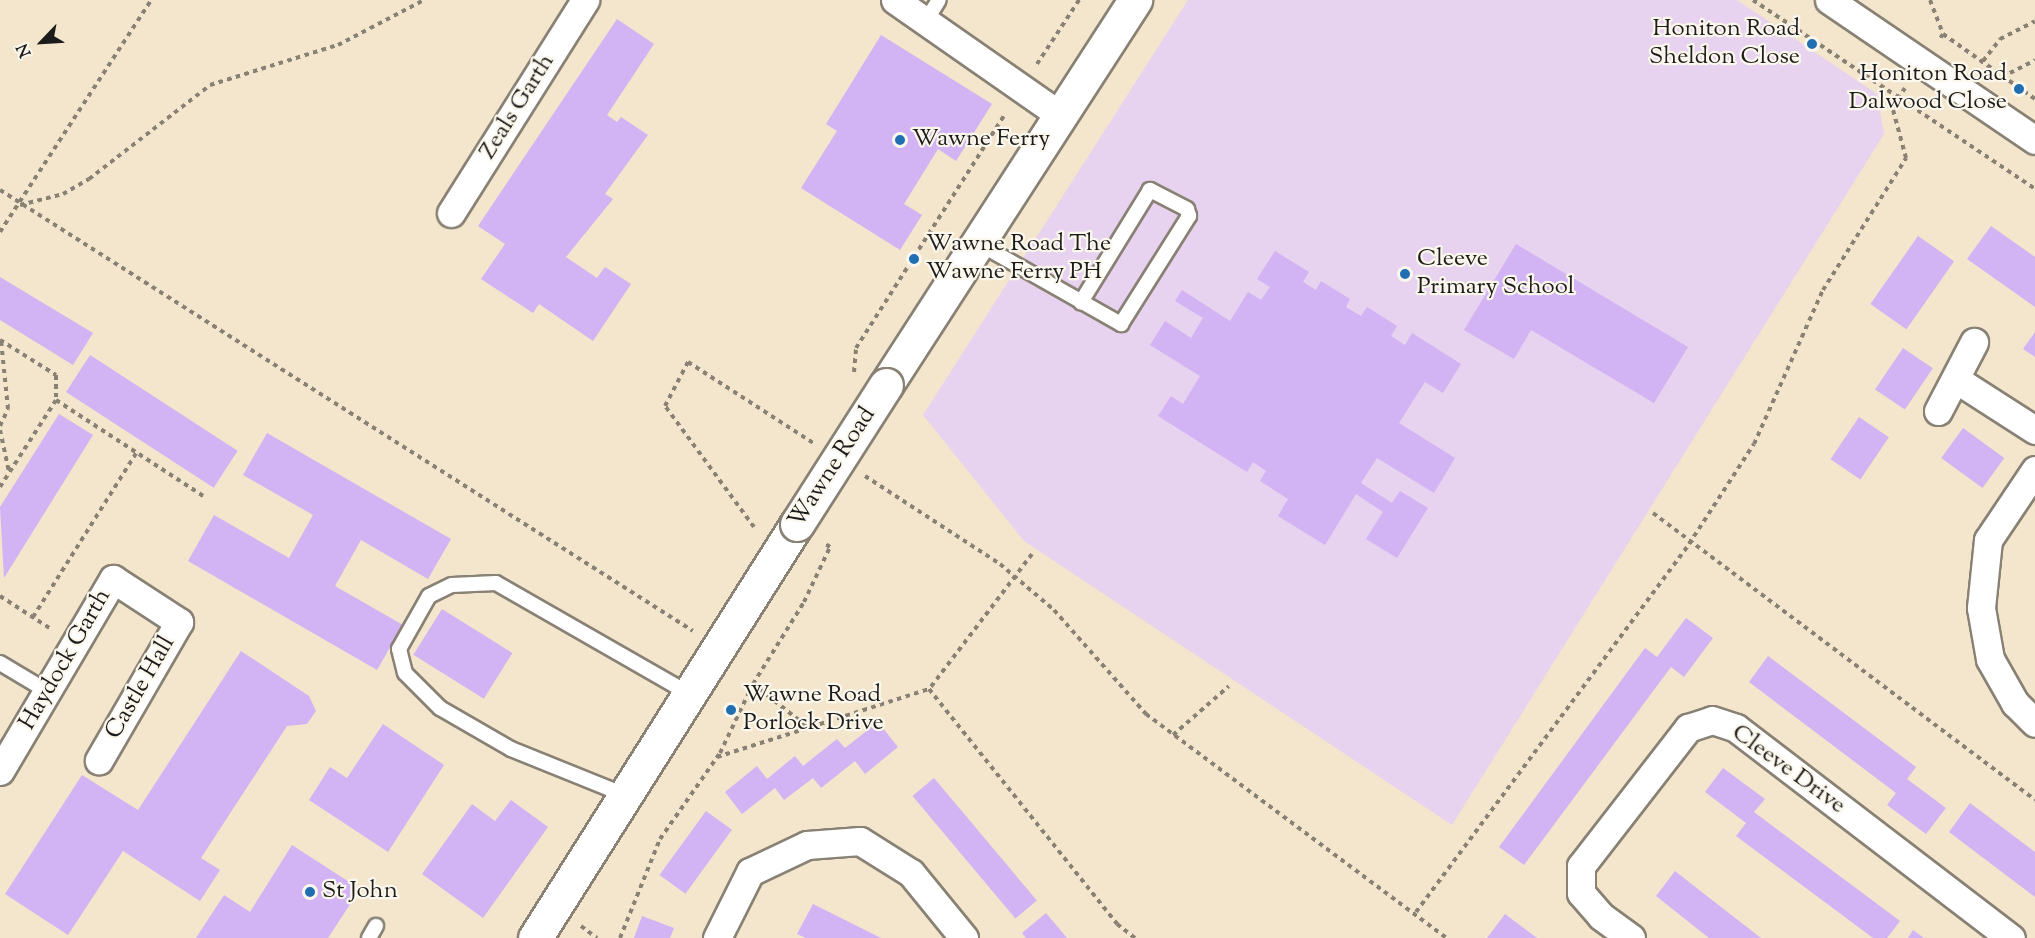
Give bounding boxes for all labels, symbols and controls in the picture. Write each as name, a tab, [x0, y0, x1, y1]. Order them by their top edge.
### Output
north arrow	[12, 12, 72, 72]
place label: Honiton Road Sheldon Close	[1649, 16, 1800, 72]
marker: Honiton Road Sheldon Close	[1805, 37, 1819, 51]
text: N	[12, 39, 38, 60]
street label: Zeals Garth	[474, 49, 562, 165]
place label: Honiton Road Dalwood Close	[1849, 61, 2007, 117]
marker: Honiton Road Dalwood Close	[2012, 82, 2026, 96]
place label: Wawne Ferry	[912, 126, 1050, 154]
marker: Wawne Ferry	[893, 133, 907, 147]
place label: Wawne Road The Wawne Ferry PH	[926, 231, 1111, 287]
place label: Cleeve Primary School	[1417, 246, 1574, 302]
marker: Wawne Road The Wawne Ferry PH	[907, 252, 921, 266]
marker: Cleeve Primary School	[1398, 267, 1412, 281]
street label: Wawne Road	[783, 402, 883, 534]
street label: Haydock Garth	[14, 584, 118, 736]
street label: Castle Hall	[100, 631, 182, 745]
place label: Wawne Road Porlock Drive	[743, 682, 884, 738]
marker: Wawne Road Porlock Drive	[724, 703, 738, 717]
street label: Cleeve Drive	[1725, 719, 1851, 821]
place label: St John	[322, 878, 398, 906]
marker: St John	[303, 885, 317, 899]

